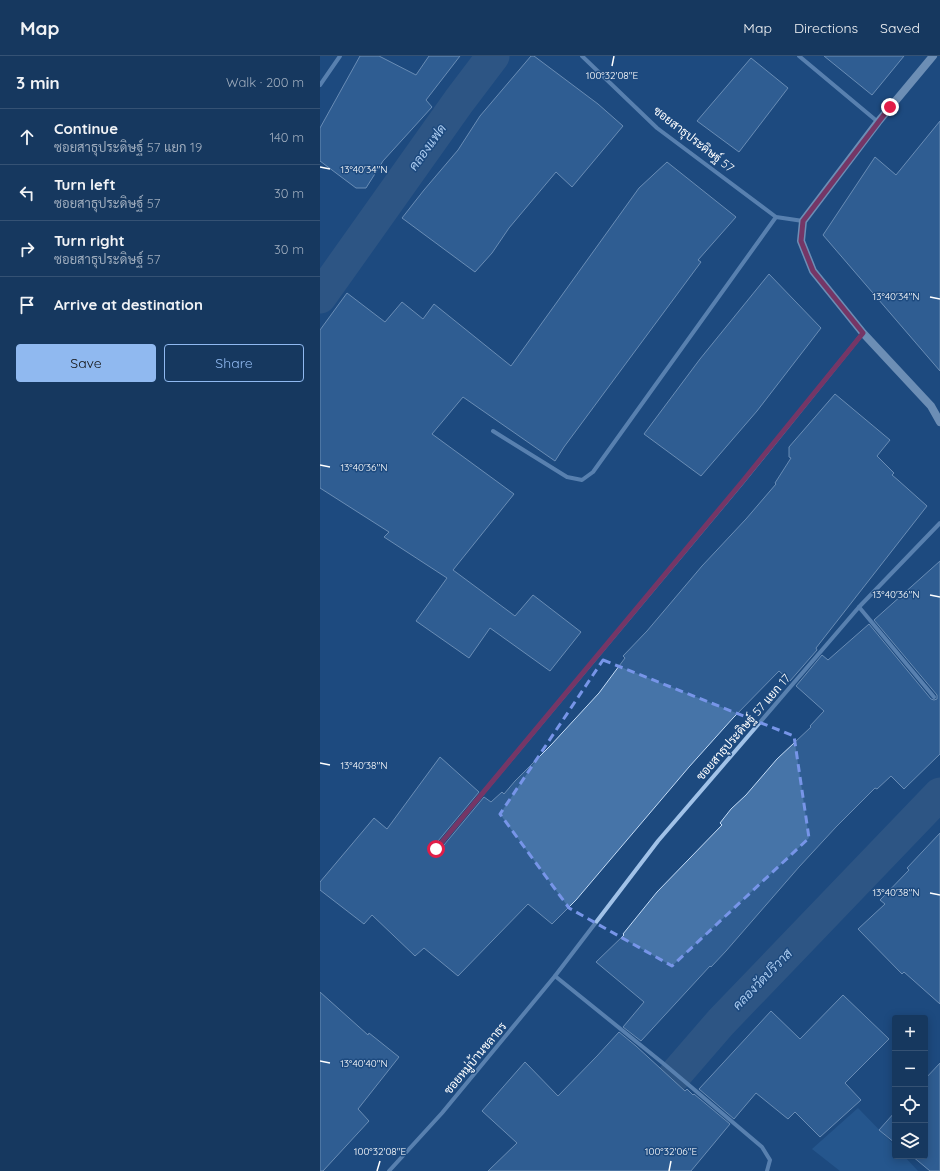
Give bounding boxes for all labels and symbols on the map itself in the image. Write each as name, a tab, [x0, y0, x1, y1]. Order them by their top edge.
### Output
text: 100°32'08"E	[586, 69, 639, 82]
route end	[881, 98, 899, 116]
street label: ซอยสาธุประดิษฐ์ 57	[649, 103, 737, 177]
water label: คลองแฟด	[405, 120, 449, 173]
text: 13°40'34"N	[340, 163, 388, 176]
text: 13°40'34"N	[872, 290, 920, 303]
text: 13°40'36"N	[340, 461, 388, 474]
text: 13°40'36"N	[872, 588, 920, 601]
street label: ซอยสาธุประดิษฐ์ 57 แยก 17	[693, 671, 795, 785]
text: 13°40'38"N	[340, 759, 388, 772]
route start	[427, 840, 445, 858]
text: 13°40'38"N	[872, 886, 920, 899]
water label: คลองวัดปริวาส	[729, 945, 795, 1013]
street label: ซอยหมู่บ้านชลาธร	[440, 1019, 511, 1098]
text: 13°40'40"N	[340, 1057, 388, 1070]
text: 100°32'08"E	[354, 1145, 407, 1158]
text: 100°32'06"E	[645, 1145, 698, 1158]

